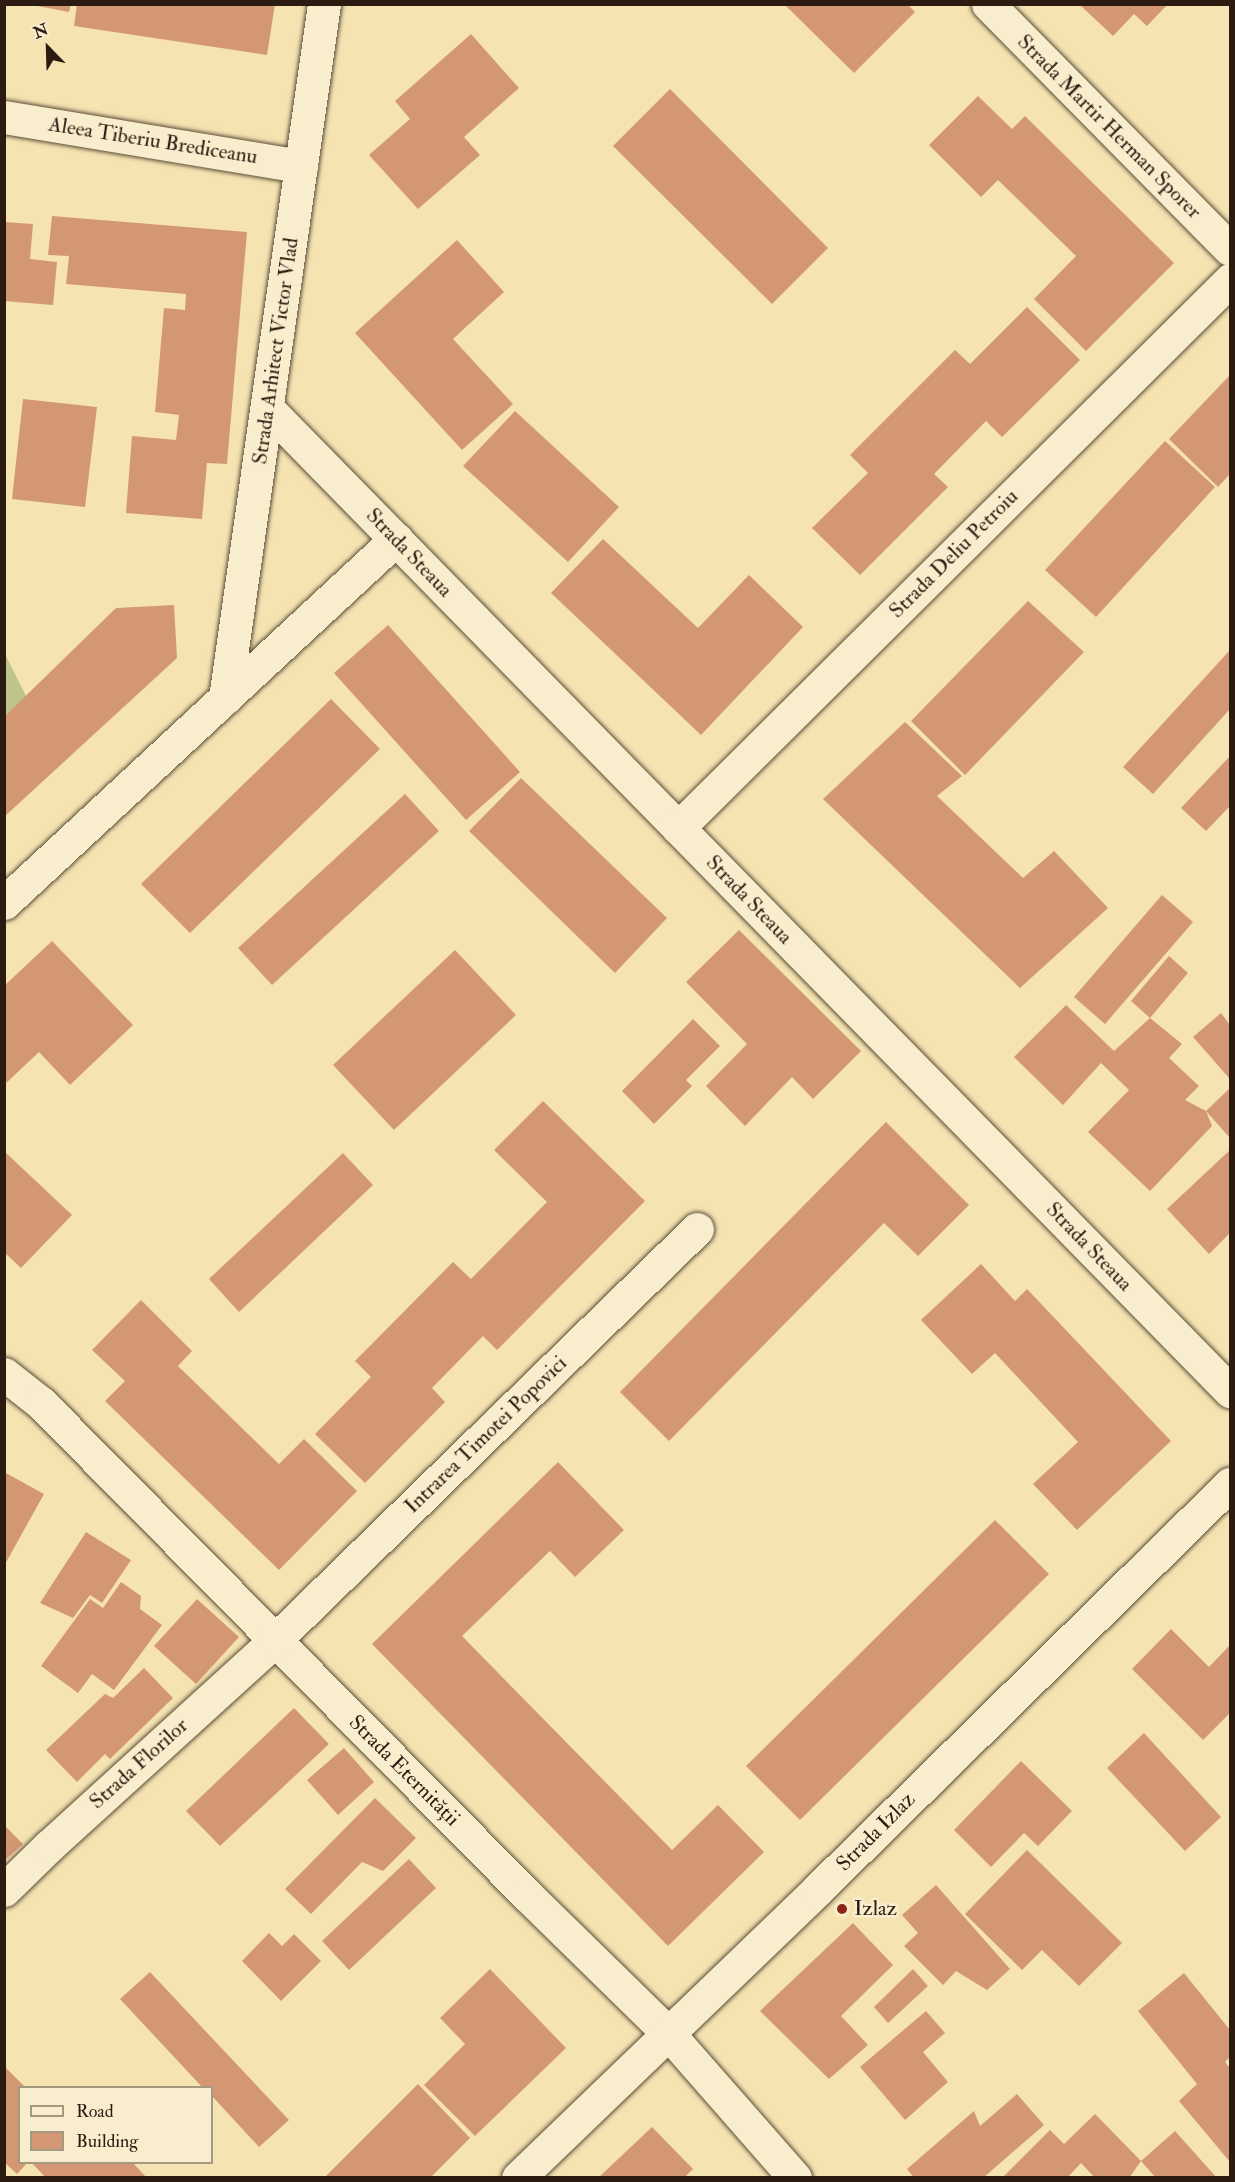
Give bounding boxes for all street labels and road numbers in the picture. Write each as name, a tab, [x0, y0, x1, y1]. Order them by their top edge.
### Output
street label: Strada Martir Herman Sporer	[1012, 30, 1206, 224]
street label: Aleea Tiberiu Brediceanu	[47, 112, 259, 170]
street label: Strada Arhitect Victor Vlad	[248, 236, 304, 466]
street label: Strada Deliu Petroiu	[884, 484, 1024, 624]
street label: Strada Steaua	[360, 503, 458, 603]
street label: Strada Steaua	[700, 850, 798, 950]
street label: Strada Steaua	[1040, 1197, 1138, 1297]
street label: Intrarea Timotei Popovici	[400, 1351, 572, 1519]
street label: Strada Eternității	[343, 1710, 465, 1832]
street label: Strada Florilor	[85, 1713, 193, 1815]
street label: Strada Izlaz	[831, 1787, 921, 1877]

